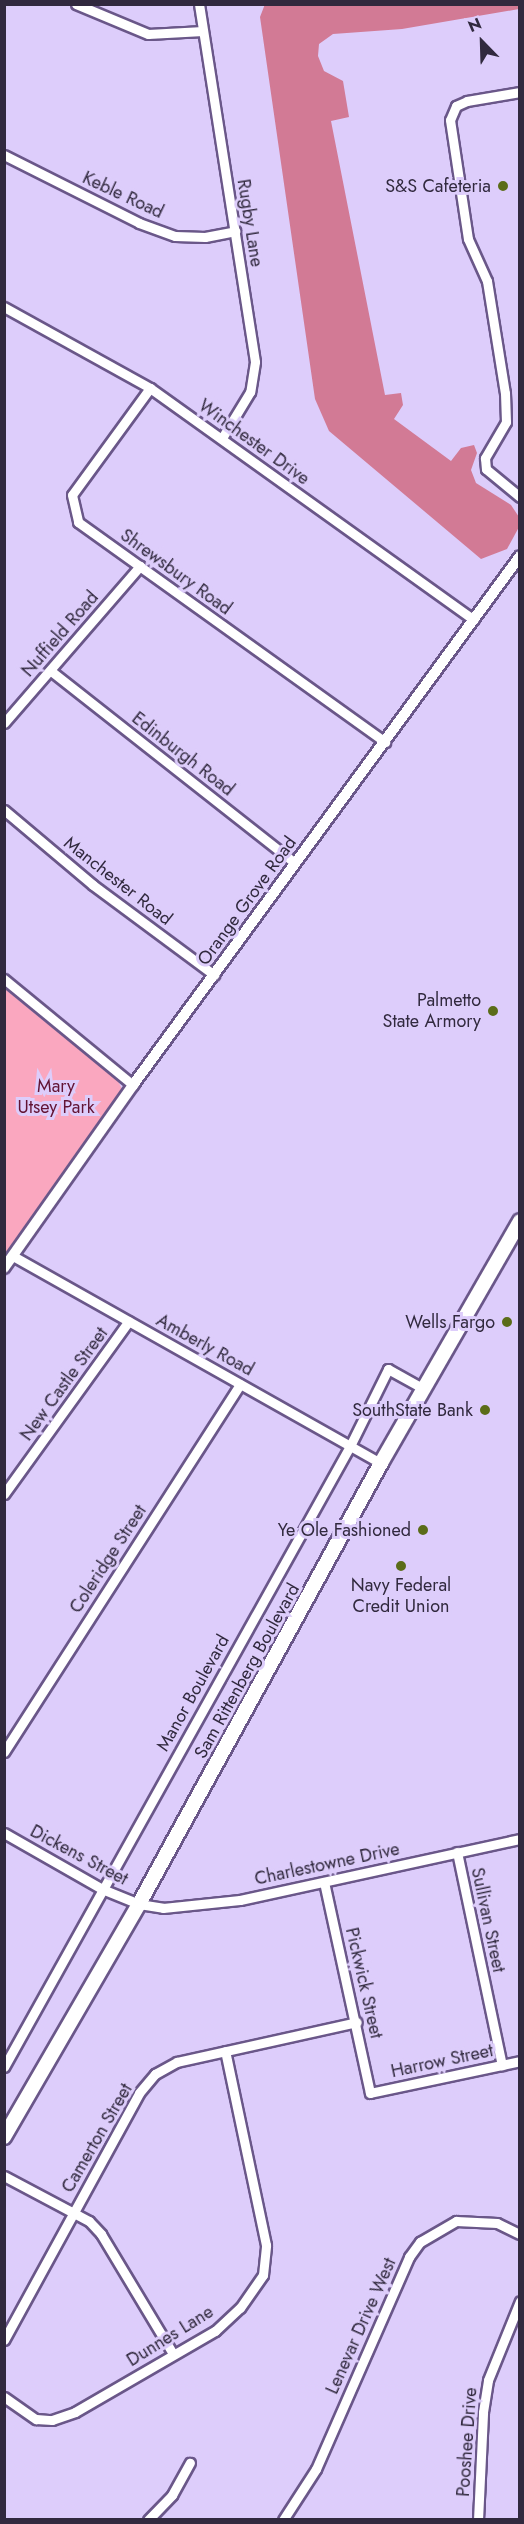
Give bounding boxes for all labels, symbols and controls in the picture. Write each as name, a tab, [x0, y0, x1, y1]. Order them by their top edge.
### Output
north arrow	[452, 12, 512, 72]
text: N	[464, 12, 485, 38]
street label: Keble Road	[79, 167, 167, 223]
place label: S&S Cafeteria	[385, 175, 491, 197]
street label: Rugby Lane	[232, 178, 268, 268]
marker: S&S Cafeteria	[496, 179, 510, 193]
street label: Winchester Drive	[194, 395, 314, 489]
street label: Shrewsbury Road	[116, 524, 236, 620]
street label: Nuffield Road	[17, 587, 103, 681]
street label: Edinburgh Road	[128, 707, 238, 801]
street label: Manchester Road	[60, 832, 176, 930]
street label: Orange Grove Road	[193, 832, 301, 970]
place label: Palmetto State Armory	[383, 990, 481, 1032]
marker: Palmetto State Armory	[486, 1004, 500, 1018]
park label: Mary Utsey Park	[17, 1076, 95, 1118]
street label: Amberly Road	[153, 1309, 257, 1381]
place label: Wells Fargo	[405, 1311, 495, 1333]
marker: Wells Fargo	[500, 1315, 514, 1329]
street label: New Castle Street	[16, 1323, 112, 1445]
place label: SouthState Bank	[352, 1399, 473, 1421]
marker: SouthState Bank	[478, 1403, 492, 1417]
street label: Coleridge Street	[65, 1501, 151, 1617]
place label: Ye Ole Fashioned	[278, 1519, 411, 1541]
marker: Ye Ole Fashioned	[416, 1523, 430, 1537]
marker: Navy Federal Credit Union	[394, 1559, 408, 1573]
place label: Navy Federal Credit Union	[351, 1575, 451, 1618]
street label: Sam Rittenberg Boulevard	[190, 1580, 304, 1762]
street label: Manor Boulevard	[152, 1631, 234, 1755]
street label: Dickens Street	[26, 1820, 132, 1890]
street label: Charlestowne Drive	[253, 1838, 401, 1890]
street label: Sullivan Street	[466, 1866, 510, 1974]
street label: Pickwick Street	[341, 1925, 387, 2041]
street label: Harrow Street	[389, 2040, 495, 2082]
street label: Camerton Street	[57, 2080, 137, 2196]
street label: Lenevar Drive West	[321, 2255, 401, 2397]
street label: Dunnes Lane	[123, 2301, 217, 2371]
street label: Pooshee Drive	[452, 2387, 482, 2497]

